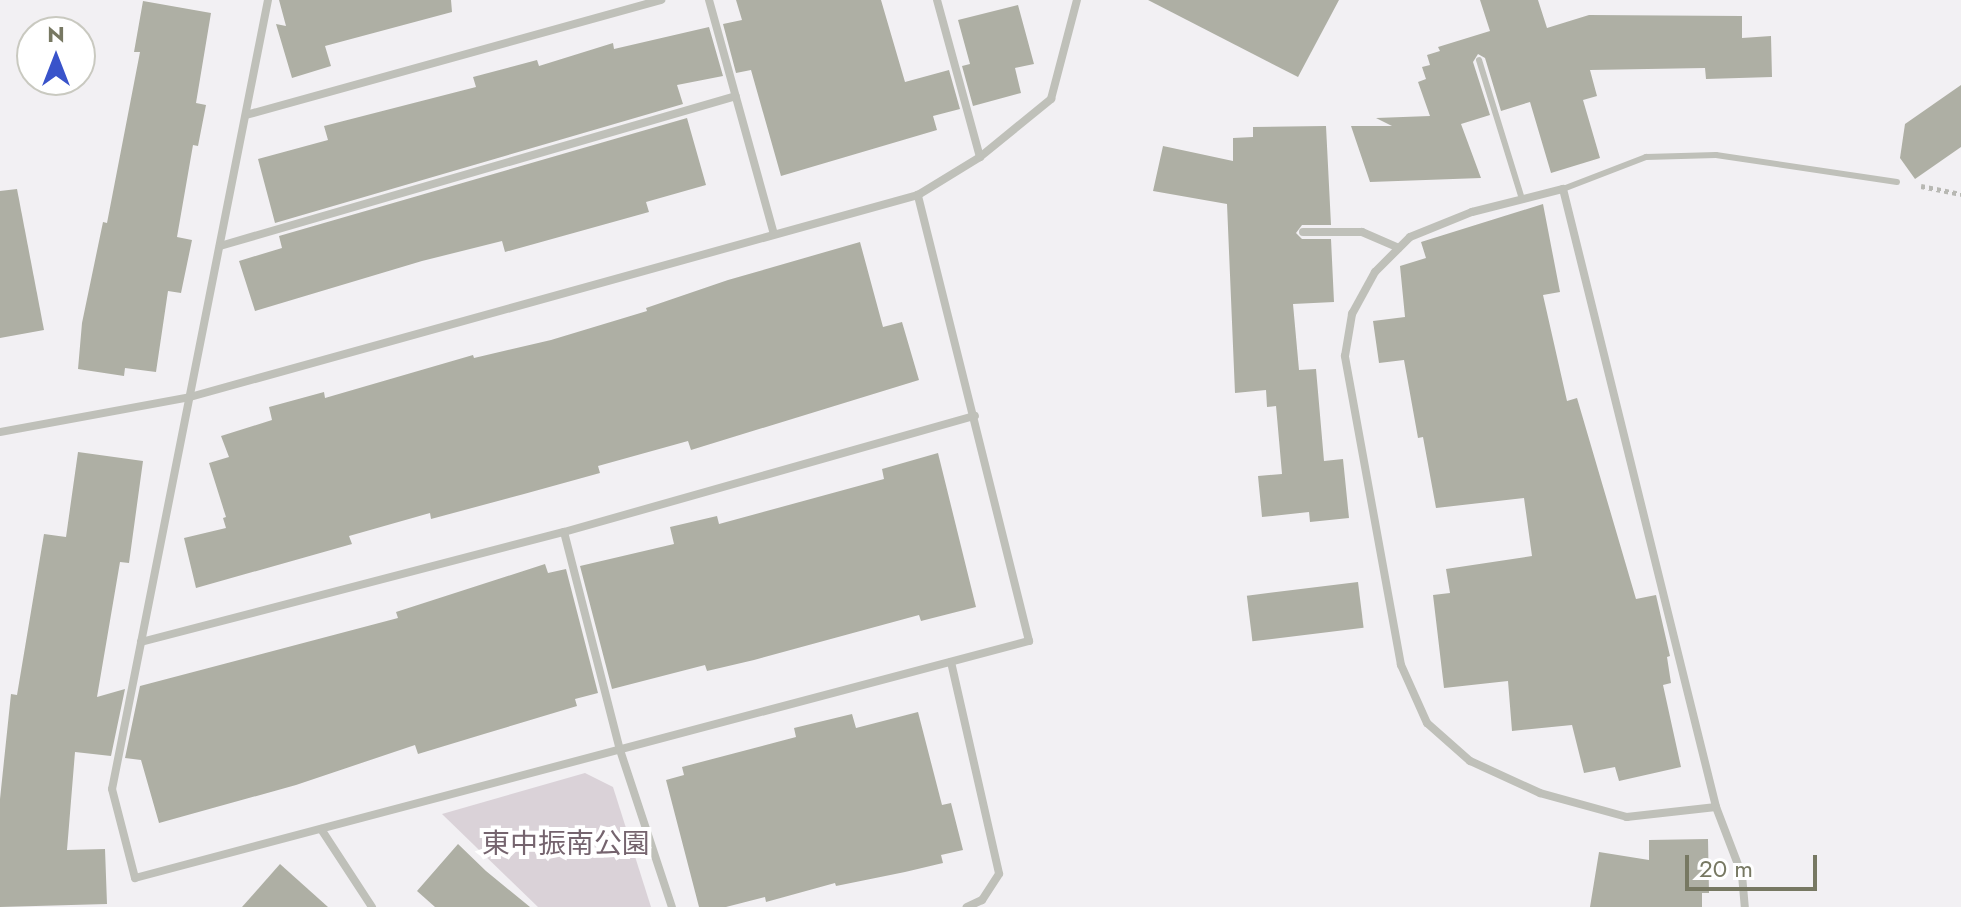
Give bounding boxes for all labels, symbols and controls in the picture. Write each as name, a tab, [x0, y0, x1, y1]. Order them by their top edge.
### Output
north arrow	[16, 16, 96, 96]
text: N	[47, 18, 65, 50]
park label: 東中振南公園	[482, 827, 650, 861]
scale bar	[1689, 839, 1821, 889]
text: 20 m	[1699, 851, 1753, 886]

